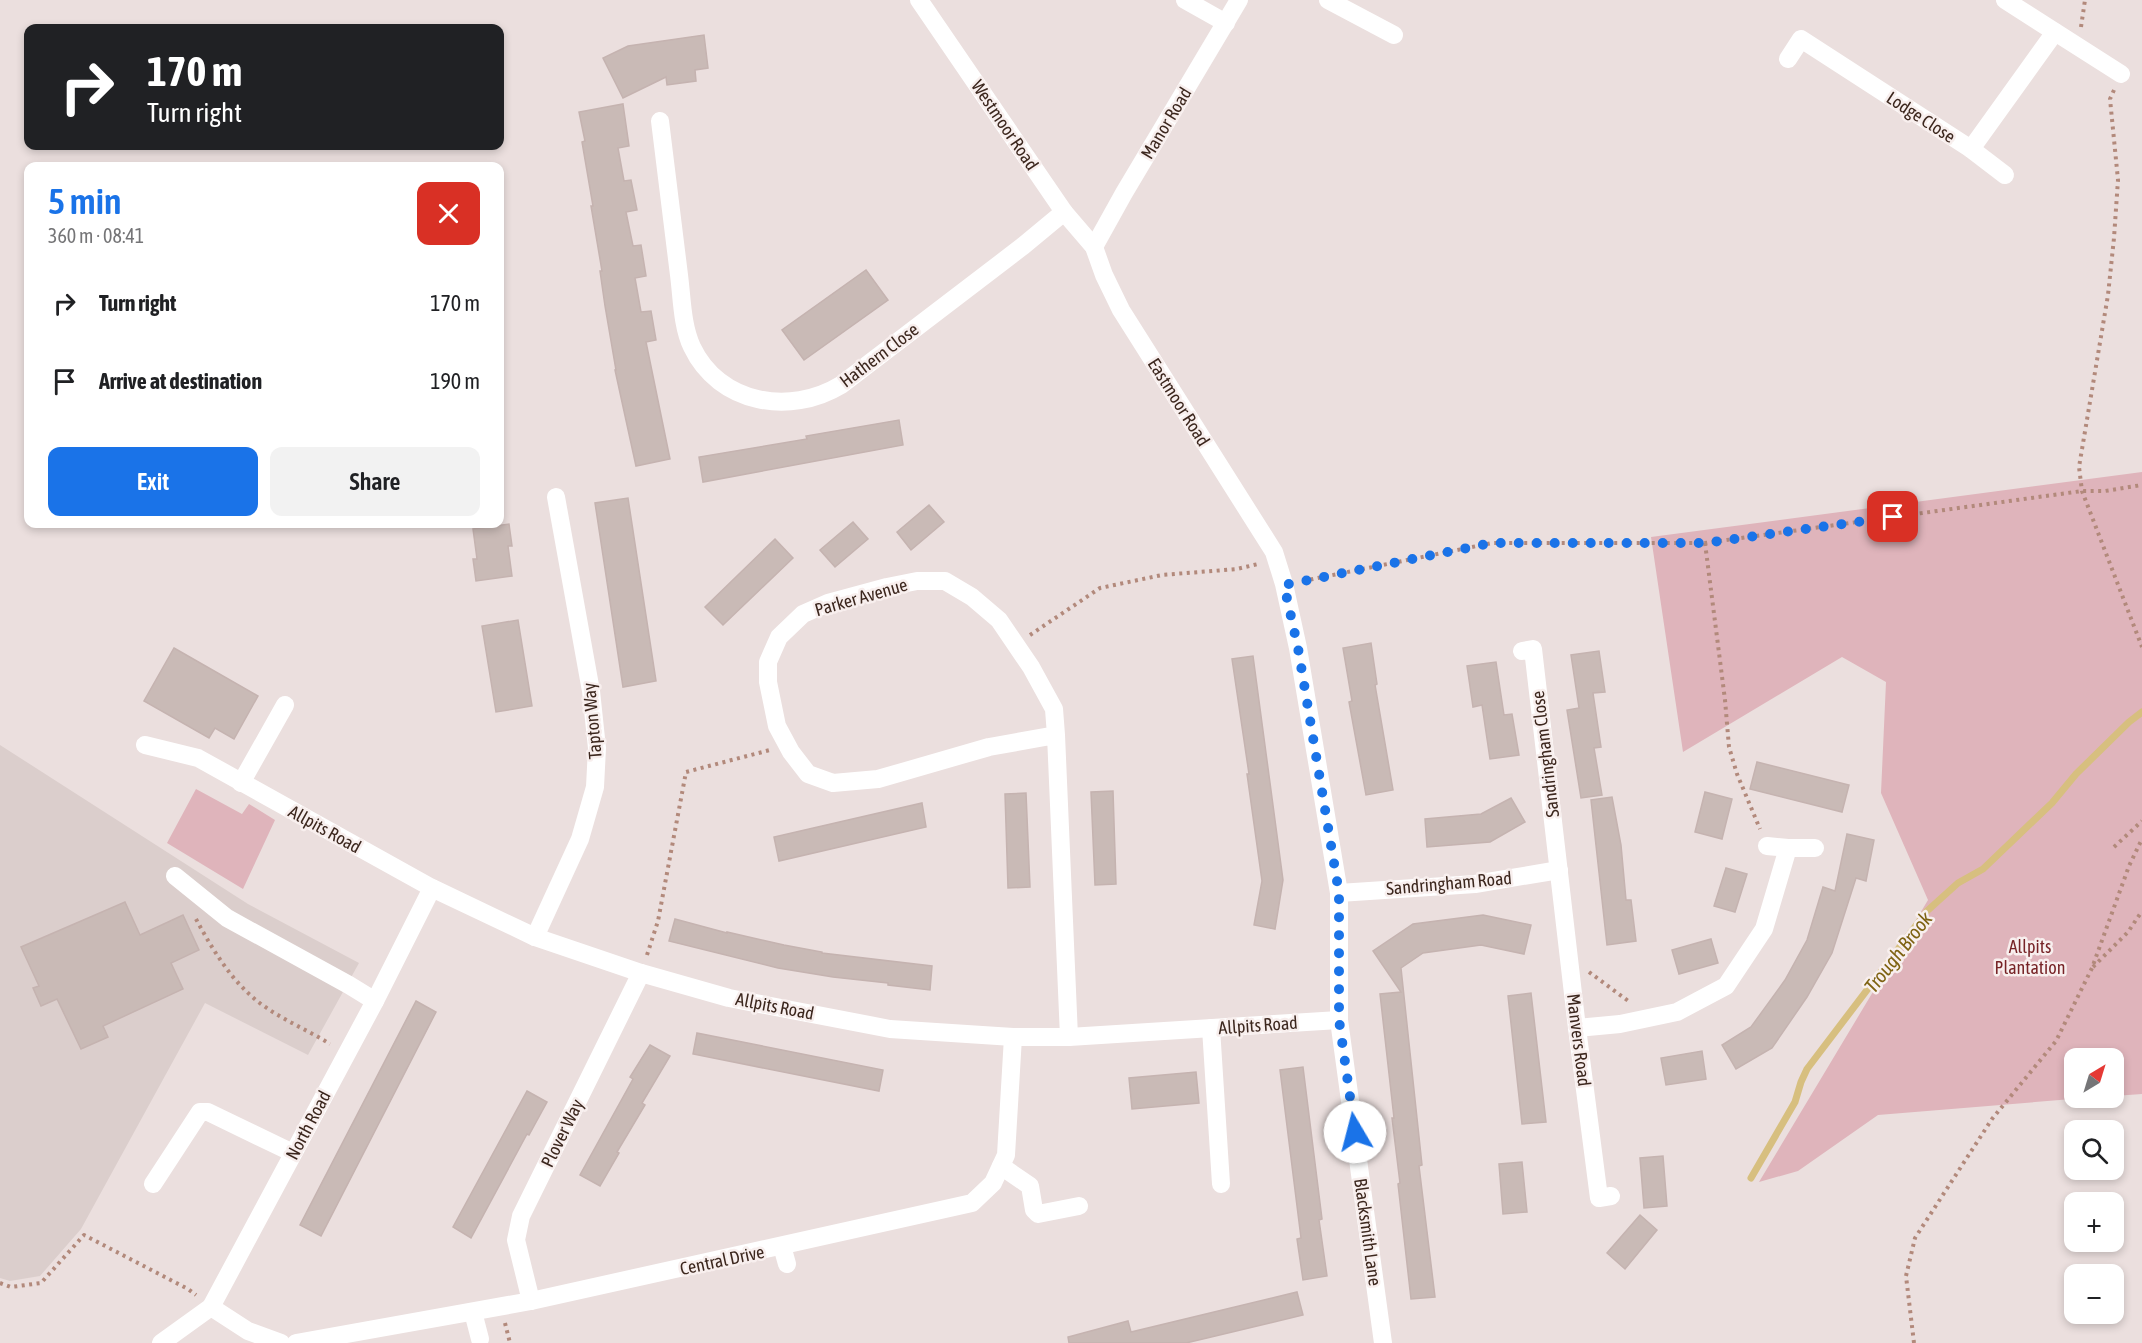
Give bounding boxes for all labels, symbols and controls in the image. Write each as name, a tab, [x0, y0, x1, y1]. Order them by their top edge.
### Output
text: 170 m	[147, 47, 242, 95]
icon: right	[48, 48, 126, 126]
street label: Westmoor Road	[967, 76, 1043, 174]
street label: Manor Road	[1136, 83, 1196, 163]
street label: Lodge Close	[1883, 87, 1959, 147]
text: Turn right	[147, 97, 242, 128]
text: 5 min	[48, 180, 122, 222]
button: close	[417, 182, 480, 245]
text: 360 m · 08:41	[48, 224, 144, 247]
icon: right	[48, 287, 81, 320]
text: Turn right	[99, 290, 176, 316]
text: 170 m	[430, 290, 480, 316]
street label: Hathern Close	[836, 319, 922, 391]
street label: Eastmoor Road	[1144, 354, 1214, 450]
icon: arrive	[48, 365, 81, 398]
text: Arrive at destination	[99, 368, 262, 394]
text: 190 m	[430, 368, 480, 394]
button: Exit	[48, 447, 258, 516]
button: Share	[270, 447, 480, 516]
pin	[1867, 491, 1918, 542]
icon: arrive	[1876, 500, 1909, 533]
street label: Parker Avenue	[812, 574, 910, 620]
street label: Tapton Way	[578, 682, 606, 760]
street label: Sandringham Close	[1527, 690, 1563, 818]
street label: Allpits Road	[285, 801, 365, 857]
street label: Sandringham Road	[1385, 867, 1513, 899]
water label: Trough Brook	[1859, 907, 1937, 997]
park label: Allpits Plantation	[1995, 936, 2065, 978]
street label: Allpits Road	[734, 988, 816, 1024]
street label: Manvers Road	[1563, 993, 1595, 1087]
street label: Allpits Road	[1218, 1012, 1298, 1038]
north arrow	[2064, 1048, 2124, 1108]
map controls	[2064, 1048, 2124, 1324]
street label: North Road	[281, 1087, 335, 1163]
street label: Plover Way	[537, 1096, 587, 1170]
position arrow	[1323, 1100, 1387, 1164]
button: search	[2064, 1120, 2124, 1180]
street label: Blacksmith Lane	[1350, 1177, 1386, 1287]
button: +	[2064, 1192, 2124, 1252]
street label: Central Drive	[678, 1241, 766, 1279]
button: −	[2064, 1264, 2124, 1324]

